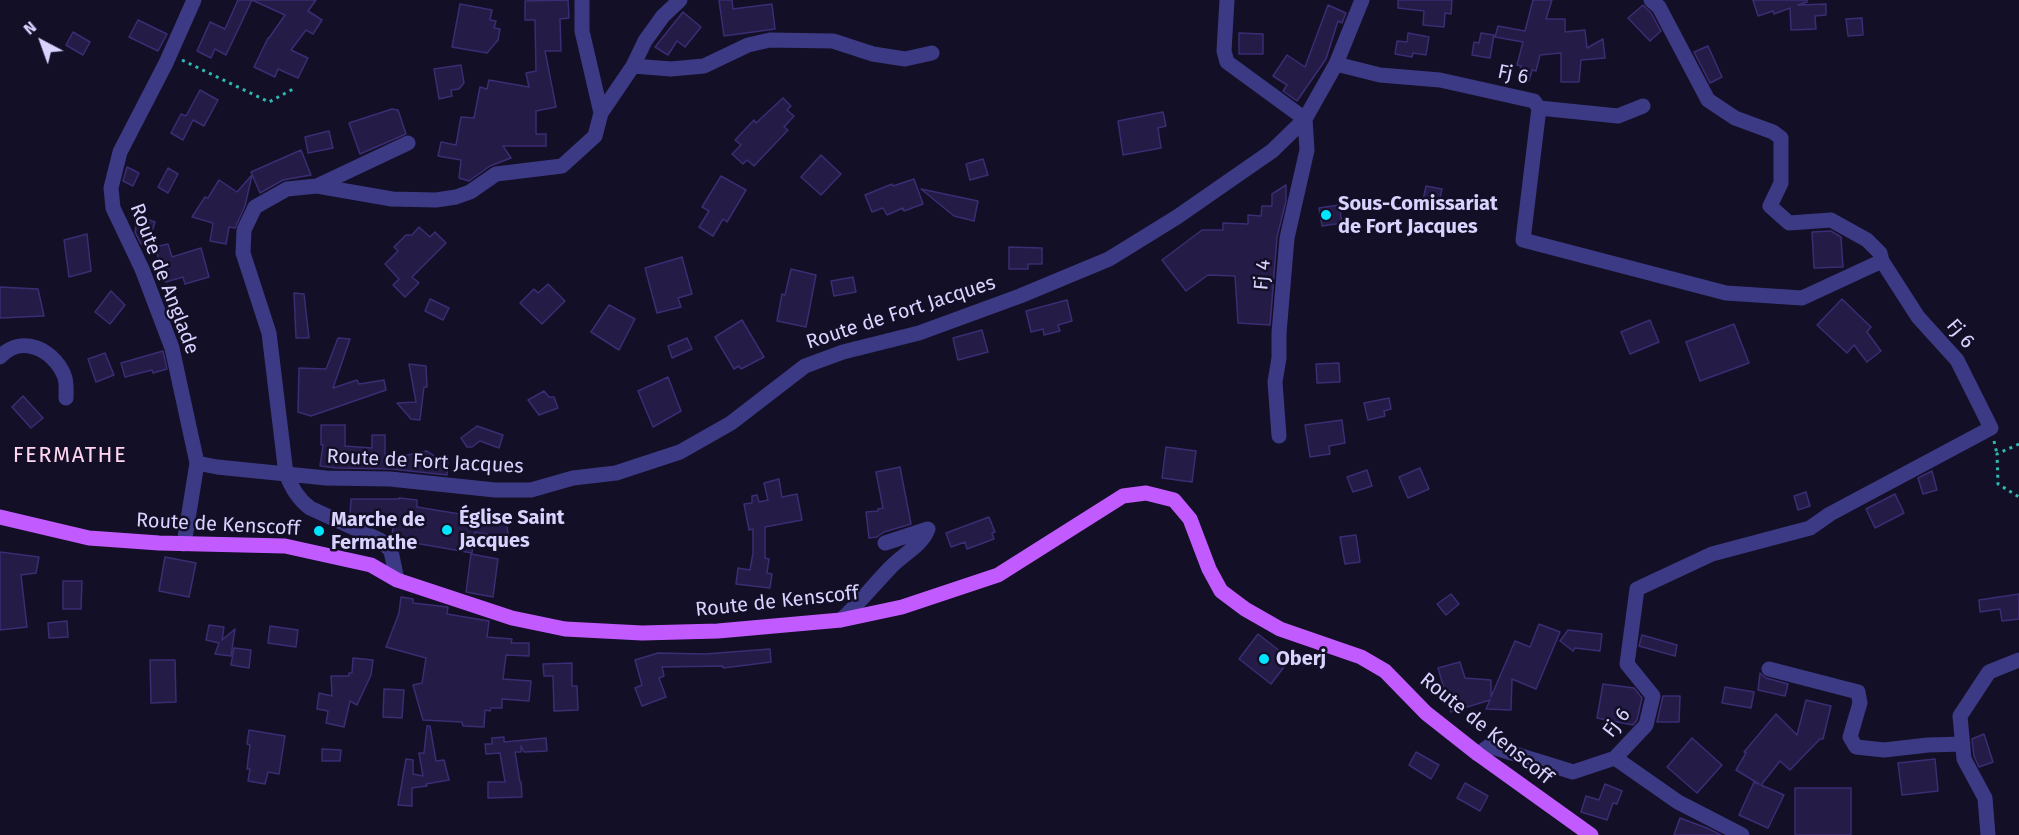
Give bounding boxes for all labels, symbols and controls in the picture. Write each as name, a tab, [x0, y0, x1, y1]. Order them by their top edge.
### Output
north arrow	[12, 12, 72, 72]
text: N	[20, 17, 40, 39]
street label: Fj 6	[1495, 60, 1531, 90]
place label: Sous-Comissariat de Fort Jacques	[1338, 192, 1498, 239]
street label: Route de Anglade	[124, 200, 204, 358]
marker: Sous-Comissariat de Fort Jacques	[1319, 208, 1333, 222]
street label: Fj 4	[1250, 259, 1276, 291]
street label: Route de Fort Jacques	[803, 271, 999, 355]
street label: Fj 6	[1941, 315, 1979, 353]
district label: FERMATHE	[13, 443, 127, 469]
street label: Route de Fort Jacques	[326, 445, 524, 479]
place label: Église Saint Jacques	[459, 506, 564, 553]
place label: Marche de Fermathe	[331, 508, 425, 555]
street label: Route de Kenscoff	[135, 509, 301, 541]
marker: Église Saint Jacques	[440, 523, 454, 537]
marker: Marche de Fermathe	[312, 524, 326, 538]
street label: Route de Kenscoff	[694, 581, 860, 623]
place label: Oberj	[1276, 647, 1326, 671]
marker: Oberj	[1257, 652, 1271, 666]
street label: Route de Kenscoff	[1415, 668, 1557, 790]
street label: Fj 6	[1598, 704, 1636, 742]

